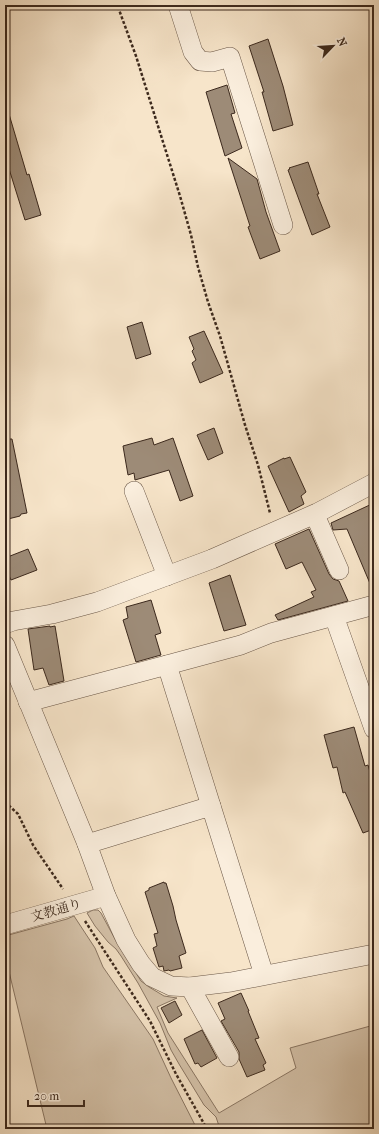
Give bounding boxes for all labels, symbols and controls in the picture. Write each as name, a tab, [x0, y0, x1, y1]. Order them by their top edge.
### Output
north arrow	[313, 26, 353, 66]
text: N	[334, 35, 350, 49]
street label: 文教通り	[29, 896, 83, 924]
scale bar	[28, 1082, 84, 1108]
text: 20 m	[34, 1089, 59, 1103]

